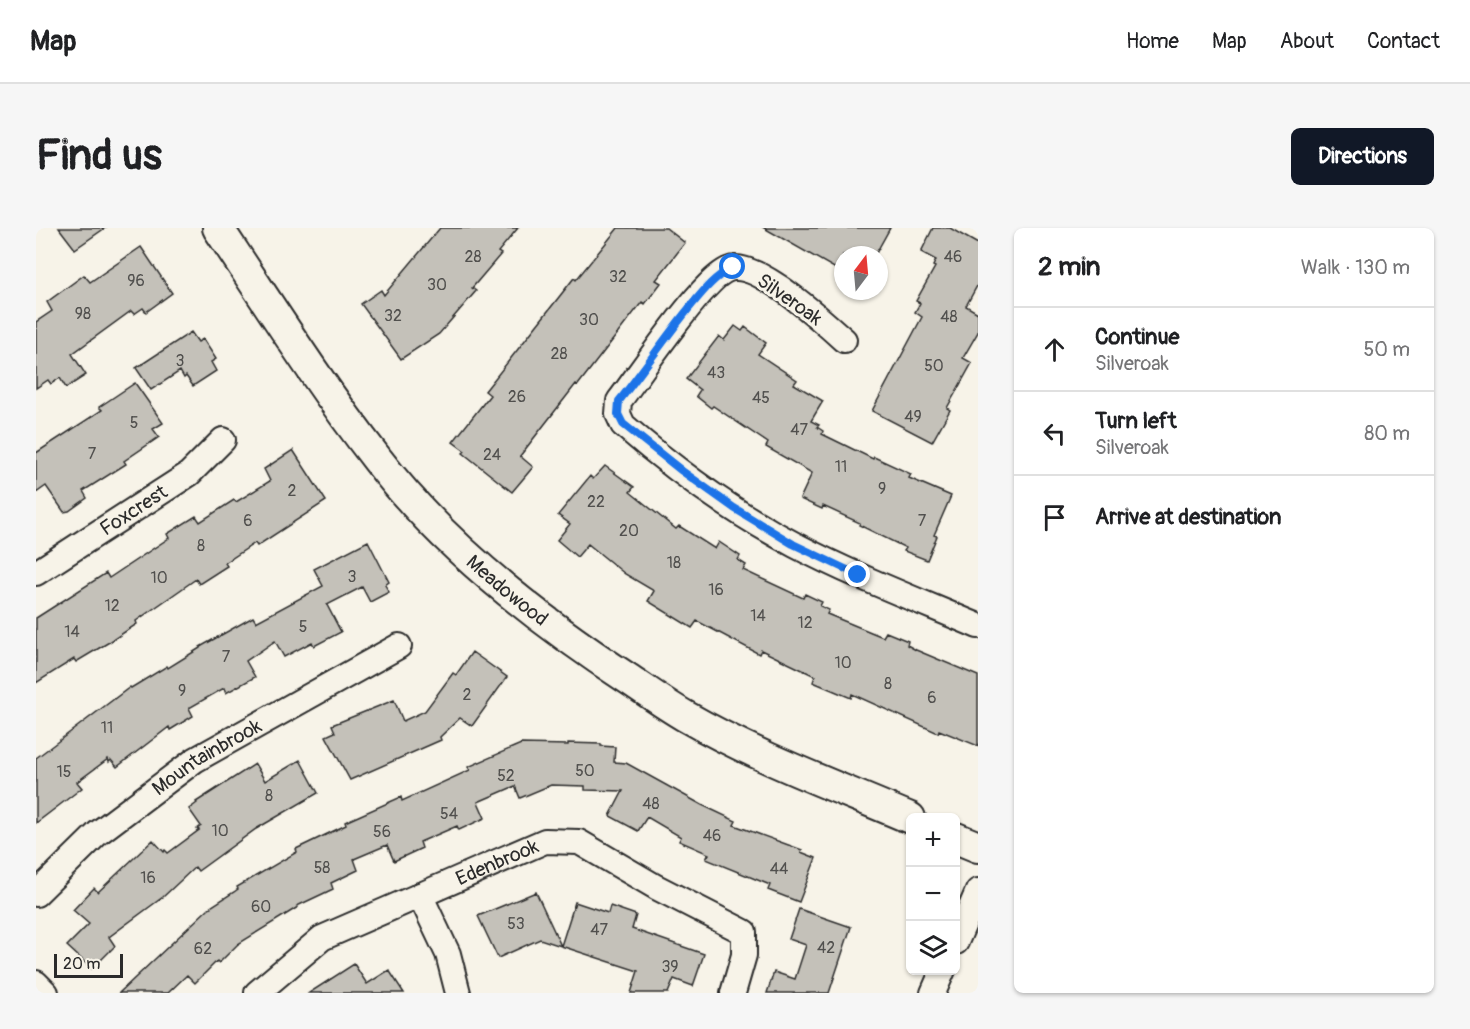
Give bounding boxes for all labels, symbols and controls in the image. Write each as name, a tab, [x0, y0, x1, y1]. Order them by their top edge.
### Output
text: Map	[30, 24, 76, 59]
text: Home	[1126, 28, 1179, 55]
text: Map	[1212, 28, 1247, 55]
text: About	[1280, 28, 1334, 55]
text: Contact	[1367, 28, 1440, 55]
button: Directions	[1291, 128, 1434, 185]
text: Find us	[36, 130, 162, 182]
north arrow	[834, 246, 888, 300]
house number: 28	[464, 247, 482, 267]
house number: 46	[944, 247, 962, 267]
text: 2 min	[1038, 251, 1100, 283]
route start	[719, 253, 745, 279]
text: Walk · 130 m	[1301, 255, 1410, 280]
house number: 32	[609, 267, 627, 287]
street label: Silveroak	[752, 268, 828, 331]
house number: 96	[127, 271, 145, 291]
house number: 30	[427, 275, 447, 295]
house number: 98	[75, 304, 91, 324]
house number: 32	[384, 306, 402, 326]
house number: 48	[940, 307, 958, 327]
house number: 30	[579, 310, 599, 330]
text: Continue	[1095, 323, 1179, 351]
icon: ahead	[1038, 333, 1071, 366]
text: 50 m	[1363, 337, 1410, 362]
house number: 28	[550, 344, 568, 364]
house number: 3	[176, 351, 185, 371]
text: Silveroak	[1095, 351, 1169, 376]
house number: 50	[924, 356, 944, 376]
house number: 43	[707, 363, 725, 383]
house number: 26	[508, 387, 526, 407]
house number: 45	[752, 388, 770, 408]
house number: 49	[904, 407, 922, 427]
text: Turn left	[1095, 407, 1177, 435]
house number: 5	[130, 413, 138, 433]
icon: left	[1038, 417, 1071, 450]
house number: 47	[790, 420, 808, 440]
text: 80 m	[1364, 421, 1410, 446]
text: Silveroak	[1095, 435, 1169, 460]
house number: 7	[88, 444, 97, 464]
house number: 24	[483, 445, 501, 465]
house number: 11	[835, 457, 847, 477]
street label: Foxcrest	[95, 479, 173, 541]
house number: 9	[878, 479, 886, 499]
house number: 2	[288, 481, 297, 501]
house number: 22	[587, 492, 605, 512]
icon: arrive	[1038, 501, 1071, 534]
text: Arrive at destination	[1095, 503, 1281, 531]
house number: 6	[243, 511, 253, 531]
house number: 7	[918, 511, 927, 531]
house number: 20	[619, 521, 639, 541]
house number: 8	[197, 536, 205, 556]
street label: Meadowood	[461, 550, 553, 632]
house number: 18	[667, 553, 681, 573]
route end	[844, 561, 870, 587]
house number: 3	[348, 567, 357, 587]
house number: 10	[150, 568, 168, 588]
house number: 16	[708, 580, 724, 600]
house number: 12	[104, 596, 120, 616]
house number: 14	[750, 606, 766, 626]
house number: 12	[797, 613, 813, 633]
house number: 5	[299, 617, 307, 637]
house number: 14	[64, 622, 80, 642]
house number: 7	[222, 647, 231, 667]
house number: 10	[834, 653, 852, 673]
house number: 8	[884, 674, 892, 694]
house number: 9	[178, 681, 186, 701]
house number: 2	[463, 685, 472, 705]
house number: 6	[927, 688, 937, 708]
street label: Mountainbrook	[147, 713, 267, 801]
house number: 11	[101, 718, 113, 738]
house number: 50	[575, 761, 595, 781]
house number: 15	[57, 762, 71, 782]
house number: 52	[497, 766, 515, 786]
house number: 8	[265, 786, 273, 806]
house number: 48	[642, 794, 660, 814]
house number: 54	[440, 804, 458, 824]
map controls	[906, 813, 960, 975]
button: +	[906, 813, 960, 867]
house number: 10	[211, 821, 229, 841]
house number: 56	[373, 822, 391, 842]
house number: 46	[703, 826, 721, 846]
street label: Edenbrook	[452, 833, 543, 891]
house number: 58	[314, 858, 330, 878]
house number: 44	[770, 859, 788, 879]
button: −	[906, 867, 960, 921]
house number: 16	[140, 868, 156, 888]
house number: 60	[251, 897, 271, 917]
house number: 53	[507, 914, 525, 934]
house number: 47	[590, 920, 608, 940]
button: layers	[906, 921, 960, 975]
house number: 42	[817, 938, 835, 958]
house number: 62	[194, 939, 212, 959]
scale bar	[54, 951, 123, 978]
text: 20 m	[63, 954, 101, 974]
house number: 39	[661, 957, 679, 977]

